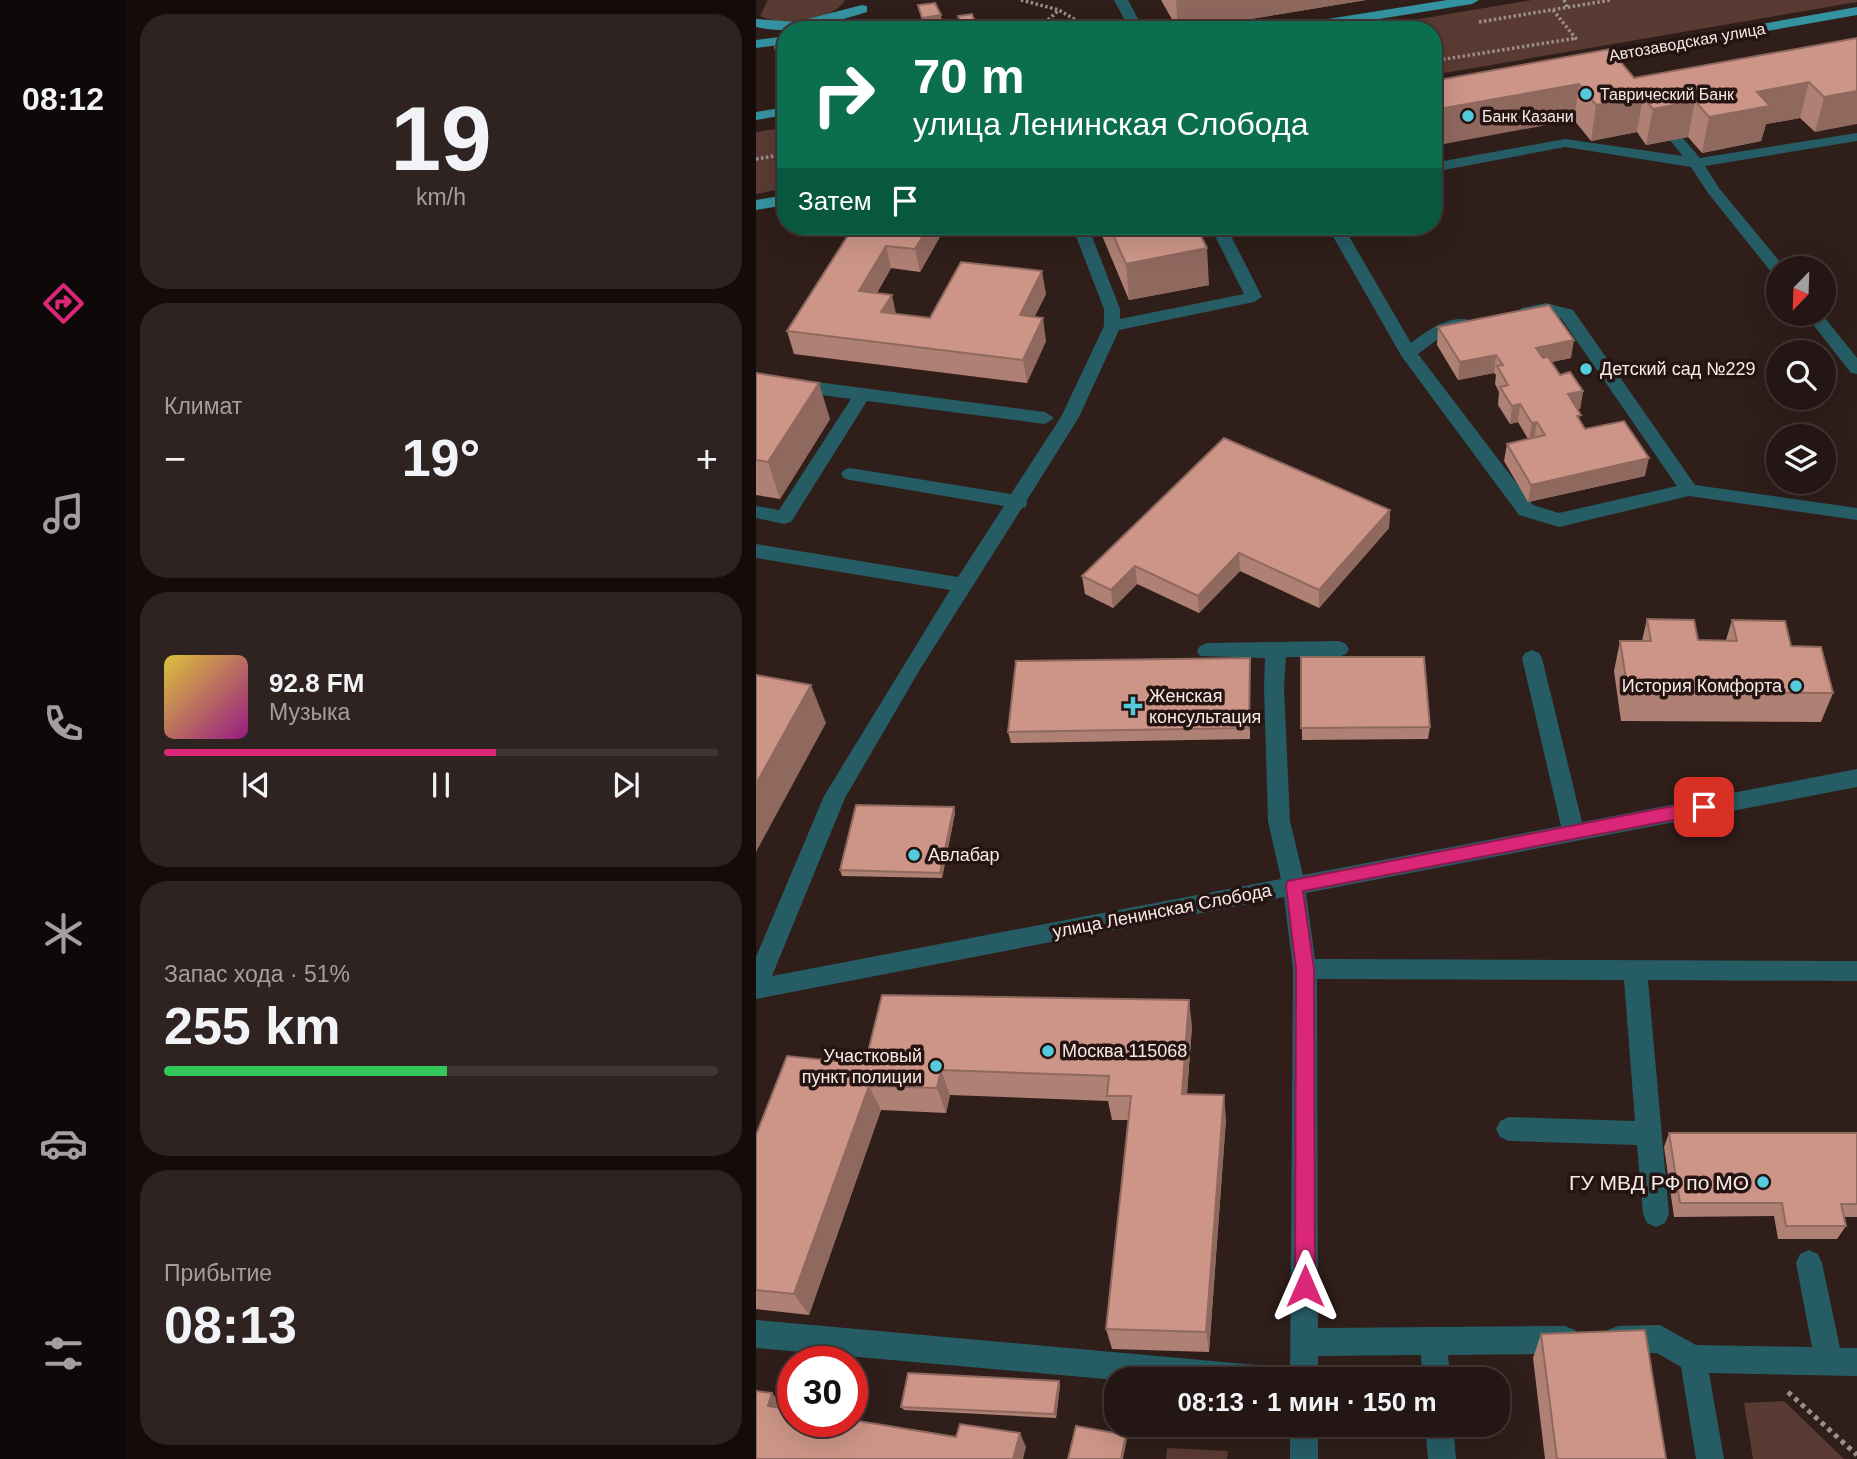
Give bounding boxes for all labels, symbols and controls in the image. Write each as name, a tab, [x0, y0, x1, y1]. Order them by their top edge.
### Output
street label: Автозаводская улица	[1607, 20, 1767, 64]
icon: right	[798, 49, 889, 140]
text: 70 m	[913, 49, 1025, 103]
text: 08:12	[22, 81, 104, 117]
marker: Таврический Банк	[1578, 86, 1594, 102]
place label: Таврический Банк	[1600, 86, 1735, 103]
text: 19	[390, 88, 492, 189]
text: улица Ленинская Слобода	[913, 106, 1308, 142]
marker: Банк Казани	[1460, 108, 1476, 124]
place label: Банк Казани	[1482, 108, 1574, 125]
icon: arrive	[886, 182, 924, 220]
text: km/h	[416, 184, 466, 210]
text: Затем	[798, 186, 872, 216]
north arrow	[1766, 256, 1836, 326]
map controls	[1766, 256, 1836, 494]
icon: directions	[39, 279, 88, 328]
button: search	[1766, 340, 1836, 410]
place label: Детский сад №229	[1600, 359, 1756, 379]
marker: Детский сад №229	[1578, 361, 1594, 377]
text: Климат	[164, 393, 242, 419]
button: layers	[1766, 424, 1836, 494]
text: 19°	[402, 429, 480, 487]
text: −	[164, 438, 186, 480]
text: +	[696, 438, 718, 480]
icon: music	[39, 489, 88, 538]
text: 92.8 FM	[269, 668, 364, 698]
place label: История Комфорта	[1622, 676, 1783, 696]
marker: История Комфорта	[1788, 678, 1804, 694]
place label: Женская консультация	[1149, 686, 1261, 727]
marker: Женская консультация	[1123, 696, 1143, 716]
icon: phone	[39, 699, 88, 748]
text: Музыка	[269, 699, 350, 725]
icon: previous	[237, 766, 275, 804]
icon: pause	[422, 766, 460, 804]
icon: next	[607, 766, 645, 804]
pin	[1674, 777, 1734, 837]
icon: arrive	[1685, 788, 1723, 826]
place label: Авлабар	[928, 845, 1000, 865]
marker: Авлабар	[906, 847, 922, 863]
street label: улица Ленинская Слобода	[1051, 880, 1274, 942]
icon: climate	[39, 909, 88, 958]
text: Запас хода · 51%	[164, 961, 350, 987]
text: 255 km	[164, 997, 340, 1055]
place label: Москва 115068	[1062, 1041, 1187, 1061]
marker: Москва 115068	[1040, 1043, 1056, 1059]
place label: Участковый пункт полиции	[802, 1046, 922, 1087]
marker: Участковый пункт полиции	[928, 1058, 944, 1074]
icon: car	[39, 1119, 88, 1168]
place label: ГУ МВД РФ по МО	[1569, 1171, 1749, 1194]
marker: ГУ МВД РФ по МО	[1755, 1174, 1771, 1190]
position arrow	[1268, 1249, 1342, 1323]
text: Прибытие	[164, 1260, 272, 1286]
text: 08:13	[164, 1296, 297, 1354]
icon: filters	[39, 1329, 88, 1378]
speed limit sign: 30	[777, 1346, 868, 1437]
text: 08:13 · 1 мин · 150 m	[1177, 1387, 1437, 1417]

